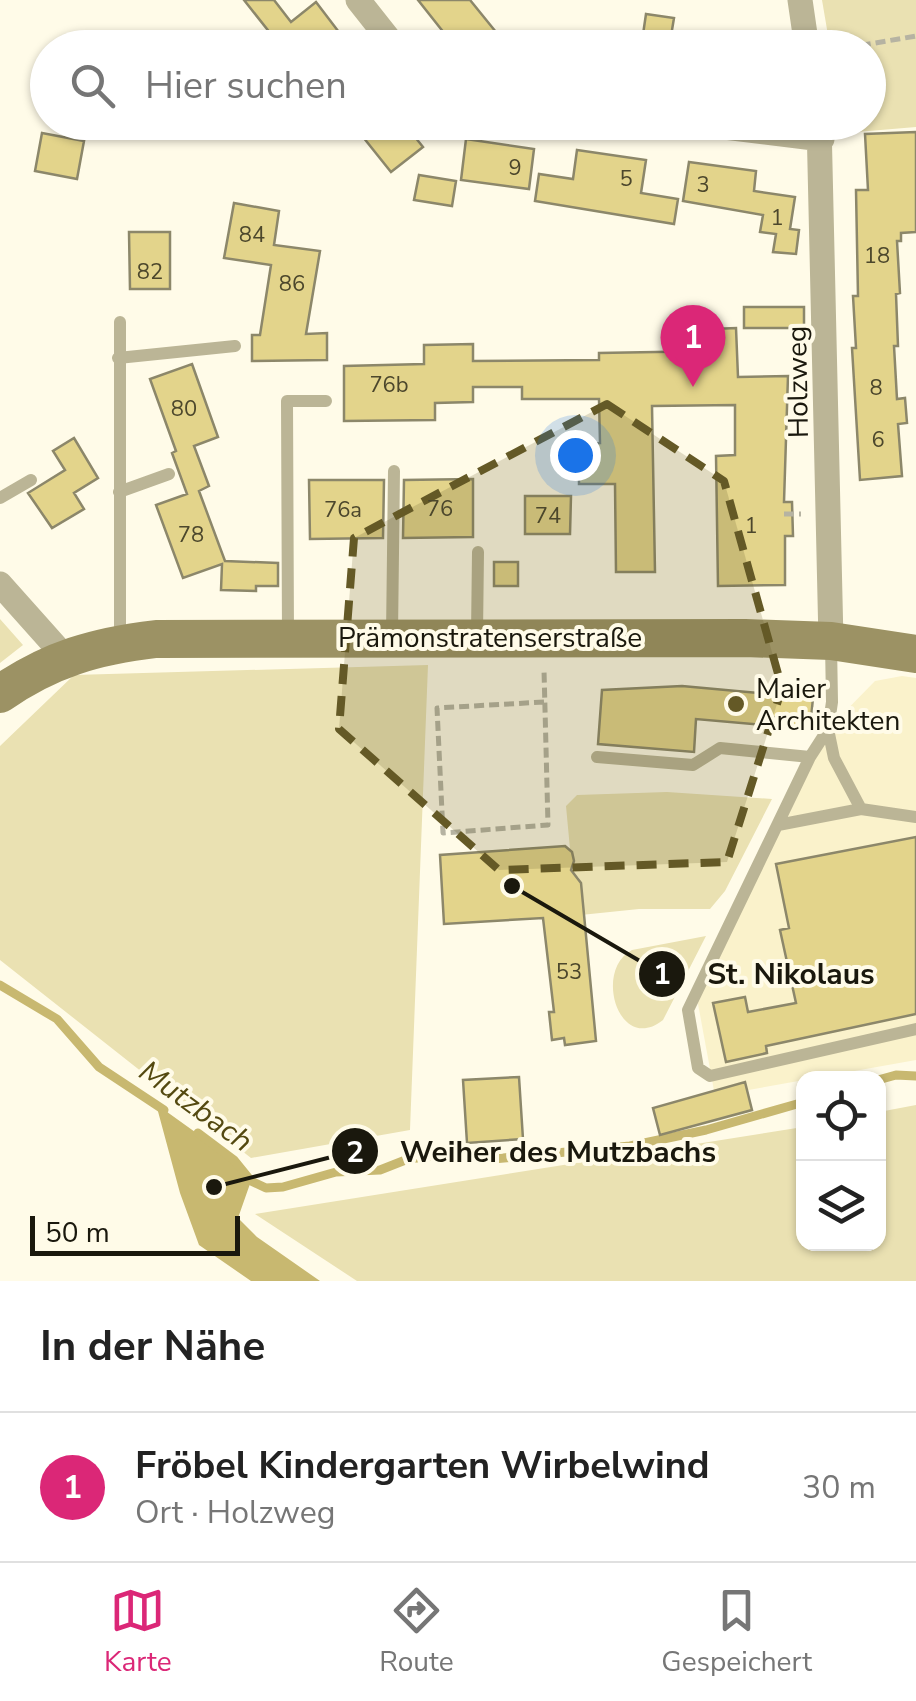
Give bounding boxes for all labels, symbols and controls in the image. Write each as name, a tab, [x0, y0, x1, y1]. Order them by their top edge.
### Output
search box	[30, 30, 886, 140]
icon: search	[65, 58, 120, 113]
text: Hier suchen	[145, 60, 347, 111]
house number: 9	[508, 153, 522, 183]
house number: 5	[619, 164, 633, 194]
house number: 3	[696, 170, 710, 200]
house number: 1	[770, 203, 784, 233]
house number: 84	[239, 220, 265, 250]
house number: 18	[864, 241, 890, 271]
house number: 82	[137, 257, 163, 287]
house number: 86	[279, 269, 305, 299]
pin: 1	[660, 304, 726, 387]
street label: Holzweg	[778, 325, 818, 439]
house number: 76b	[369, 370, 409, 400]
house number: 8	[869, 373, 883, 403]
house number: 80	[171, 394, 197, 424]
house number: 6	[871, 425, 885, 455]
your location	[550, 430, 601, 481]
house number: 76	[427, 494, 453, 524]
house number: 76a	[324, 495, 362, 525]
house number: 74	[535, 501, 561, 531]
house number: 1	[744, 511, 758, 541]
house number: 78	[178, 520, 204, 550]
street label: Prämonstratenserstraße	[338, 619, 642, 657]
place label: Maier Architekten	[756, 670, 900, 740]
marker: Maier Architekten	[725, 693, 747, 715]
callout: St. Nikolaus	[637, 944, 895, 1004]
text: 1	[653, 954, 671, 995]
text: St. Nikolaus	[707, 954, 875, 995]
house number: 53	[556, 957, 582, 987]
water label: Mutzbach	[131, 1051, 261, 1162]
map controls	[796, 1071, 886, 1251]
button: locate	[796, 1071, 886, 1161]
callout: Weiher des Mutzbachs	[330, 1121, 736, 1181]
text: 2	[346, 1132, 364, 1173]
text: Weiher des Mutzbachs	[400, 1132, 716, 1173]
button: layers	[796, 1161, 886, 1251]
scale bar	[30, 1211, 240, 1256]
text: 50 m	[45, 1214, 110, 1252]
text: In der Nähe	[40, 1318, 265, 1375]
text: Fröbel Kindergarten Wirbelwind	[135, 1440, 710, 1491]
text: 1	[63, 1466, 82, 1509]
text: 30 m	[802, 1466, 876, 1509]
text: Ort · Holzweg	[135, 1491, 335, 1534]
tab: Karte	[104, 1583, 172, 1681]
tab: Route	[379, 1583, 454, 1681]
tab: Gespeichert	[661, 1583, 812, 1681]

